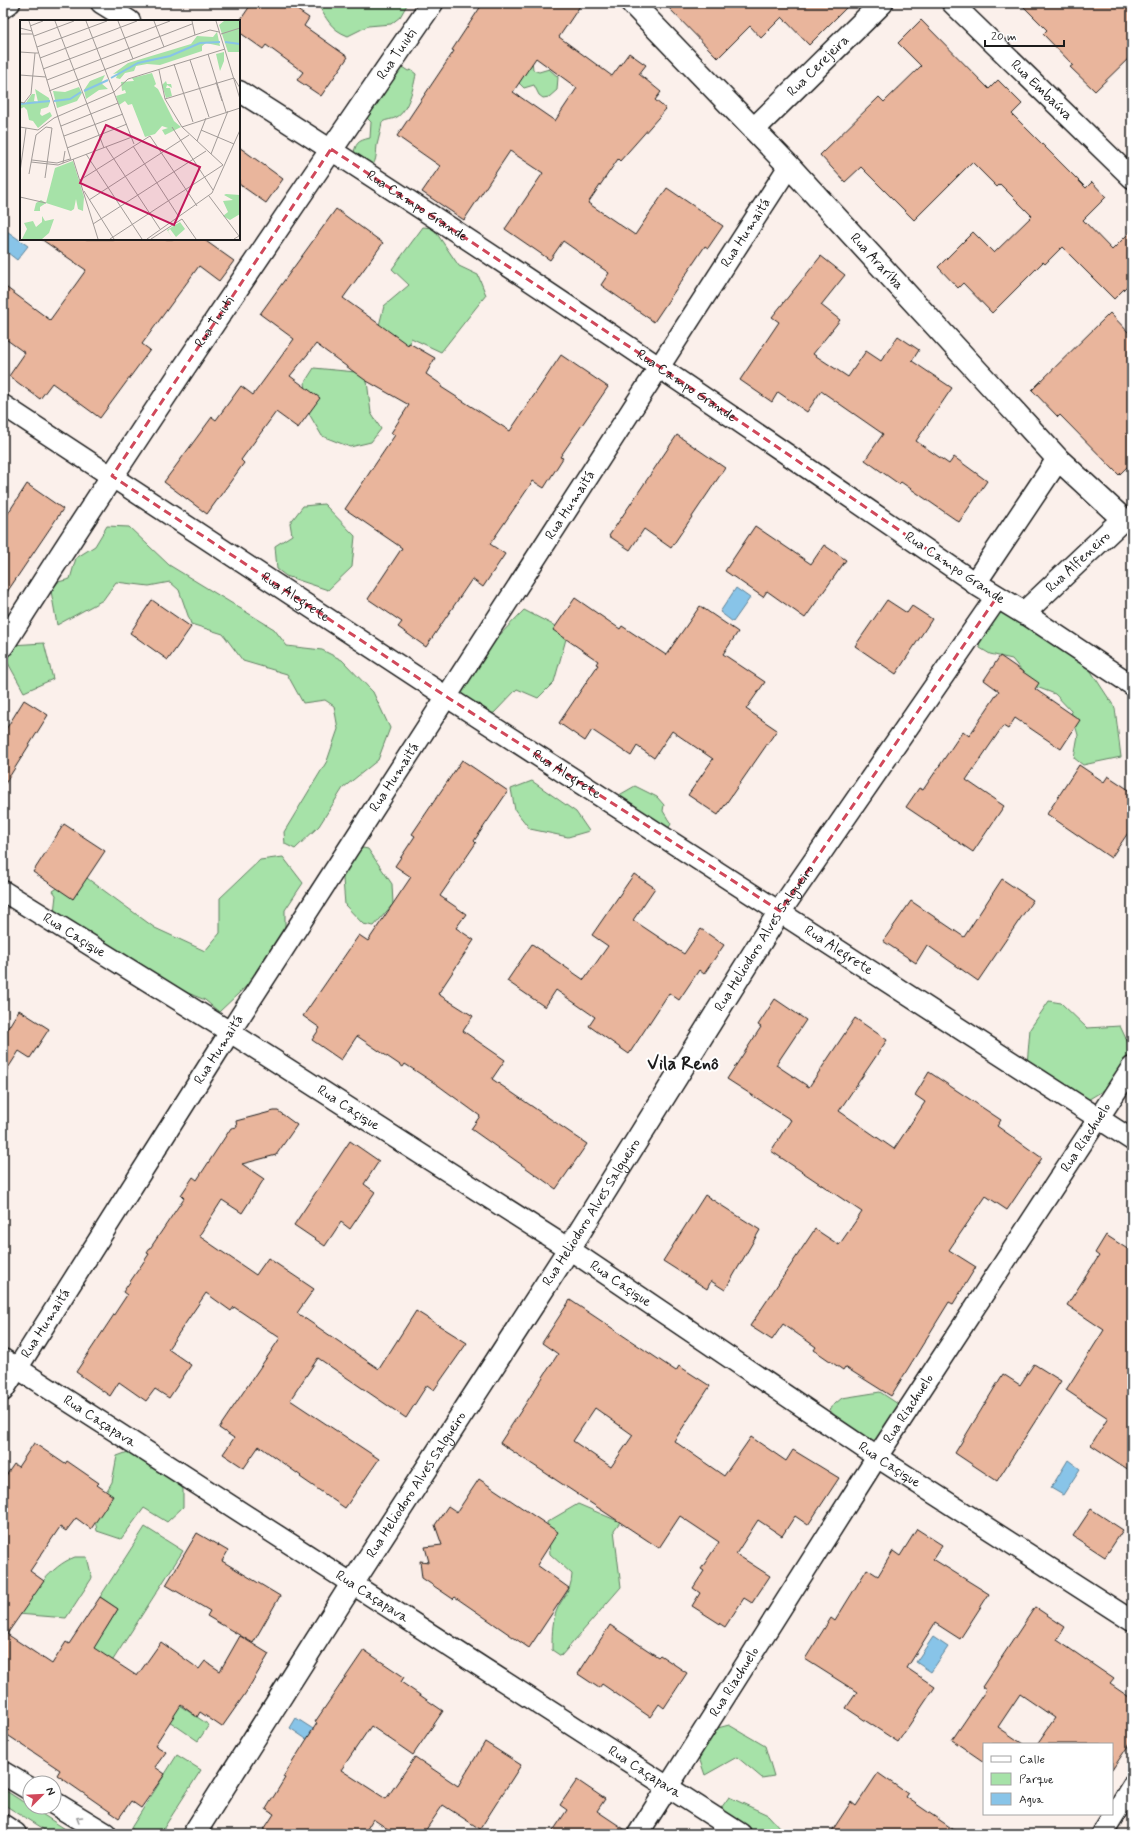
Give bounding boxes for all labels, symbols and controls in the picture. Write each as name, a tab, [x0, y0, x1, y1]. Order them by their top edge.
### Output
inset map	[20, 20, 240, 240]
scale bar	[985, 22, 1064, 48]
street label: Rua Tuiuti	[373, 25, 421, 83]
text: 20 m	[991, 29, 1017, 45]
street label: Rua Cerejeira	[783, 31, 853, 100]
street label: Rua Embaúva	[1007, 56, 1077, 124]
street label: Rua Campo Grande	[363, 166, 472, 246]
street label: Rua Humaitá	[717, 195, 775, 271]
street label: Rua Araríba	[846, 229, 907, 294]
street label: Rua Tuiuti	[191, 293, 238, 351]
street label: Rua Campo Grande	[633, 345, 741, 427]
street label: Rua Humaitá	[541, 467, 599, 543]
street label: Rua Alfeneiro	[1042, 527, 1114, 597]
street label: Rua Campo Grande	[901, 528, 1009, 609]
street label: Rua Alegrete	[258, 568, 334, 627]
street label: Rua Humaitá	[365, 739, 424, 815]
street label: Rua Alegrete	[529, 746, 605, 804]
street label: Rua Heliodoro Alves Salgueiro	[710, 861, 818, 1015]
street label: Rua Caçique	[39, 909, 110, 962]
street label: Rua Alegrete	[801, 921, 877, 979]
street label: Rua Humaitá	[190, 1011, 248, 1088]
district label: Vila Renô	[647, 1052, 719, 1076]
street label: Rua Caçique	[314, 1081, 384, 1135]
street label: Rua Riachuelo	[1057, 1099, 1115, 1176]
street label: Rua Heliodoro Alves Salgueiro	[538, 1135, 645, 1289]
street label: Rua Caçique	[586, 1256, 655, 1311]
street label: Rua Humaitá	[17, 1285, 75, 1362]
street label: Rua Riachuelo	[879, 1371, 938, 1447]
street label: Rua Caçapava	[60, 1391, 140, 1452]
street label: Rua Heliodoro Alves Salgueiro	[362, 1408, 470, 1561]
street label: Rua Caçique	[855, 1438, 924, 1492]
street label: Rua Caçapava	[332, 1566, 413, 1627]
street label: Rua Riachuelo	[705, 1644, 763, 1720]
street label: Rua Caçapava	[605, 1742, 685, 1802]
legend	[983, 1743, 1113, 1815]
text: Calle	[1019, 1752, 1045, 1768]
text: Parque	[1019, 1772, 1054, 1788]
north arrow	[22, 1775, 62, 1815]
text: N	[42, 1785, 58, 1798]
text: Agua	[1019, 1792, 1044, 1808]
one-way arrow	[76, 1816, 83, 1823]

